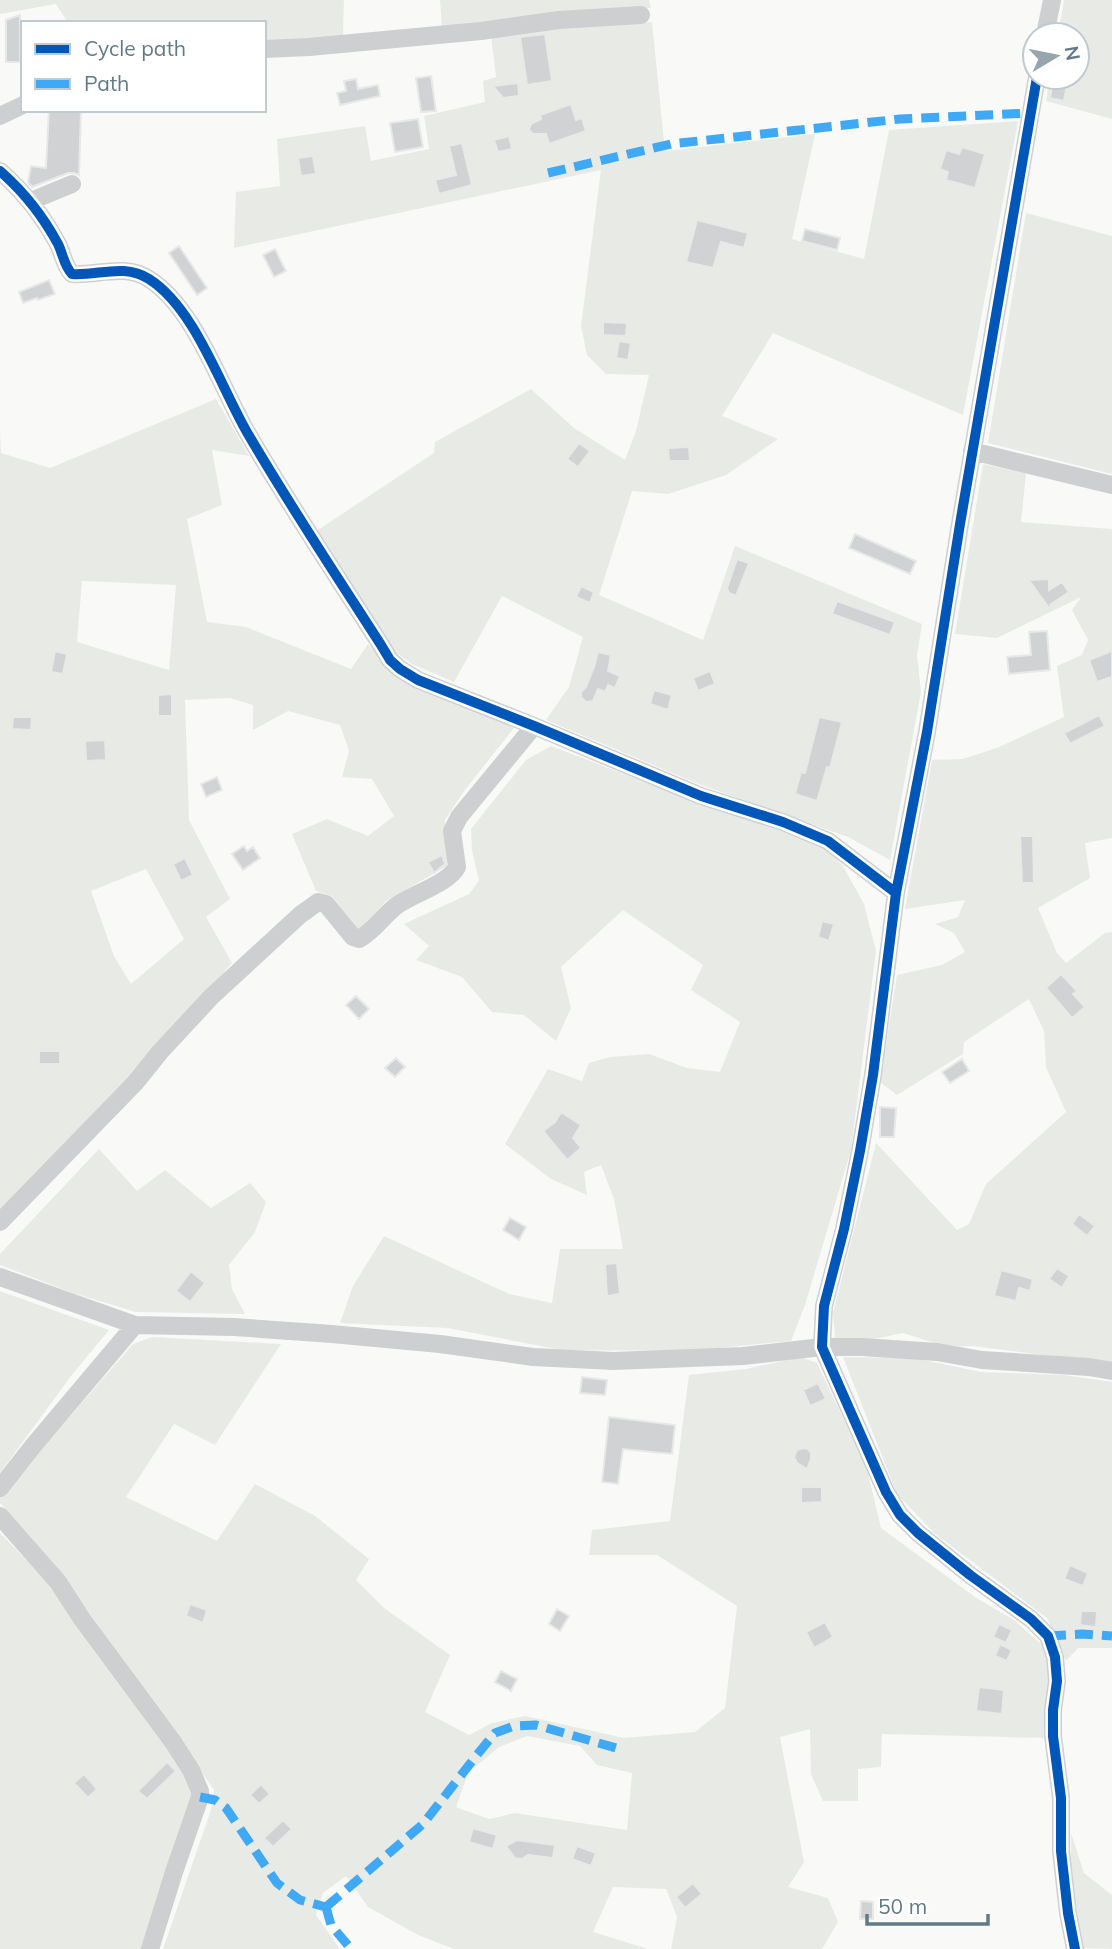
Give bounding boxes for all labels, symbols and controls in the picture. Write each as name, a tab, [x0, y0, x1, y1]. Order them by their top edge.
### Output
legend	[21, 21, 266, 112]
north arrow	[1021, 21, 1091, 91]
text: Cycle path	[84, 35, 186, 61]
text: N	[1060, 44, 1086, 62]
text: Path	[84, 70, 129, 96]
scale bar	[867, 1882, 988, 1926]
text: 50 m	[878, 1893, 927, 1919]

